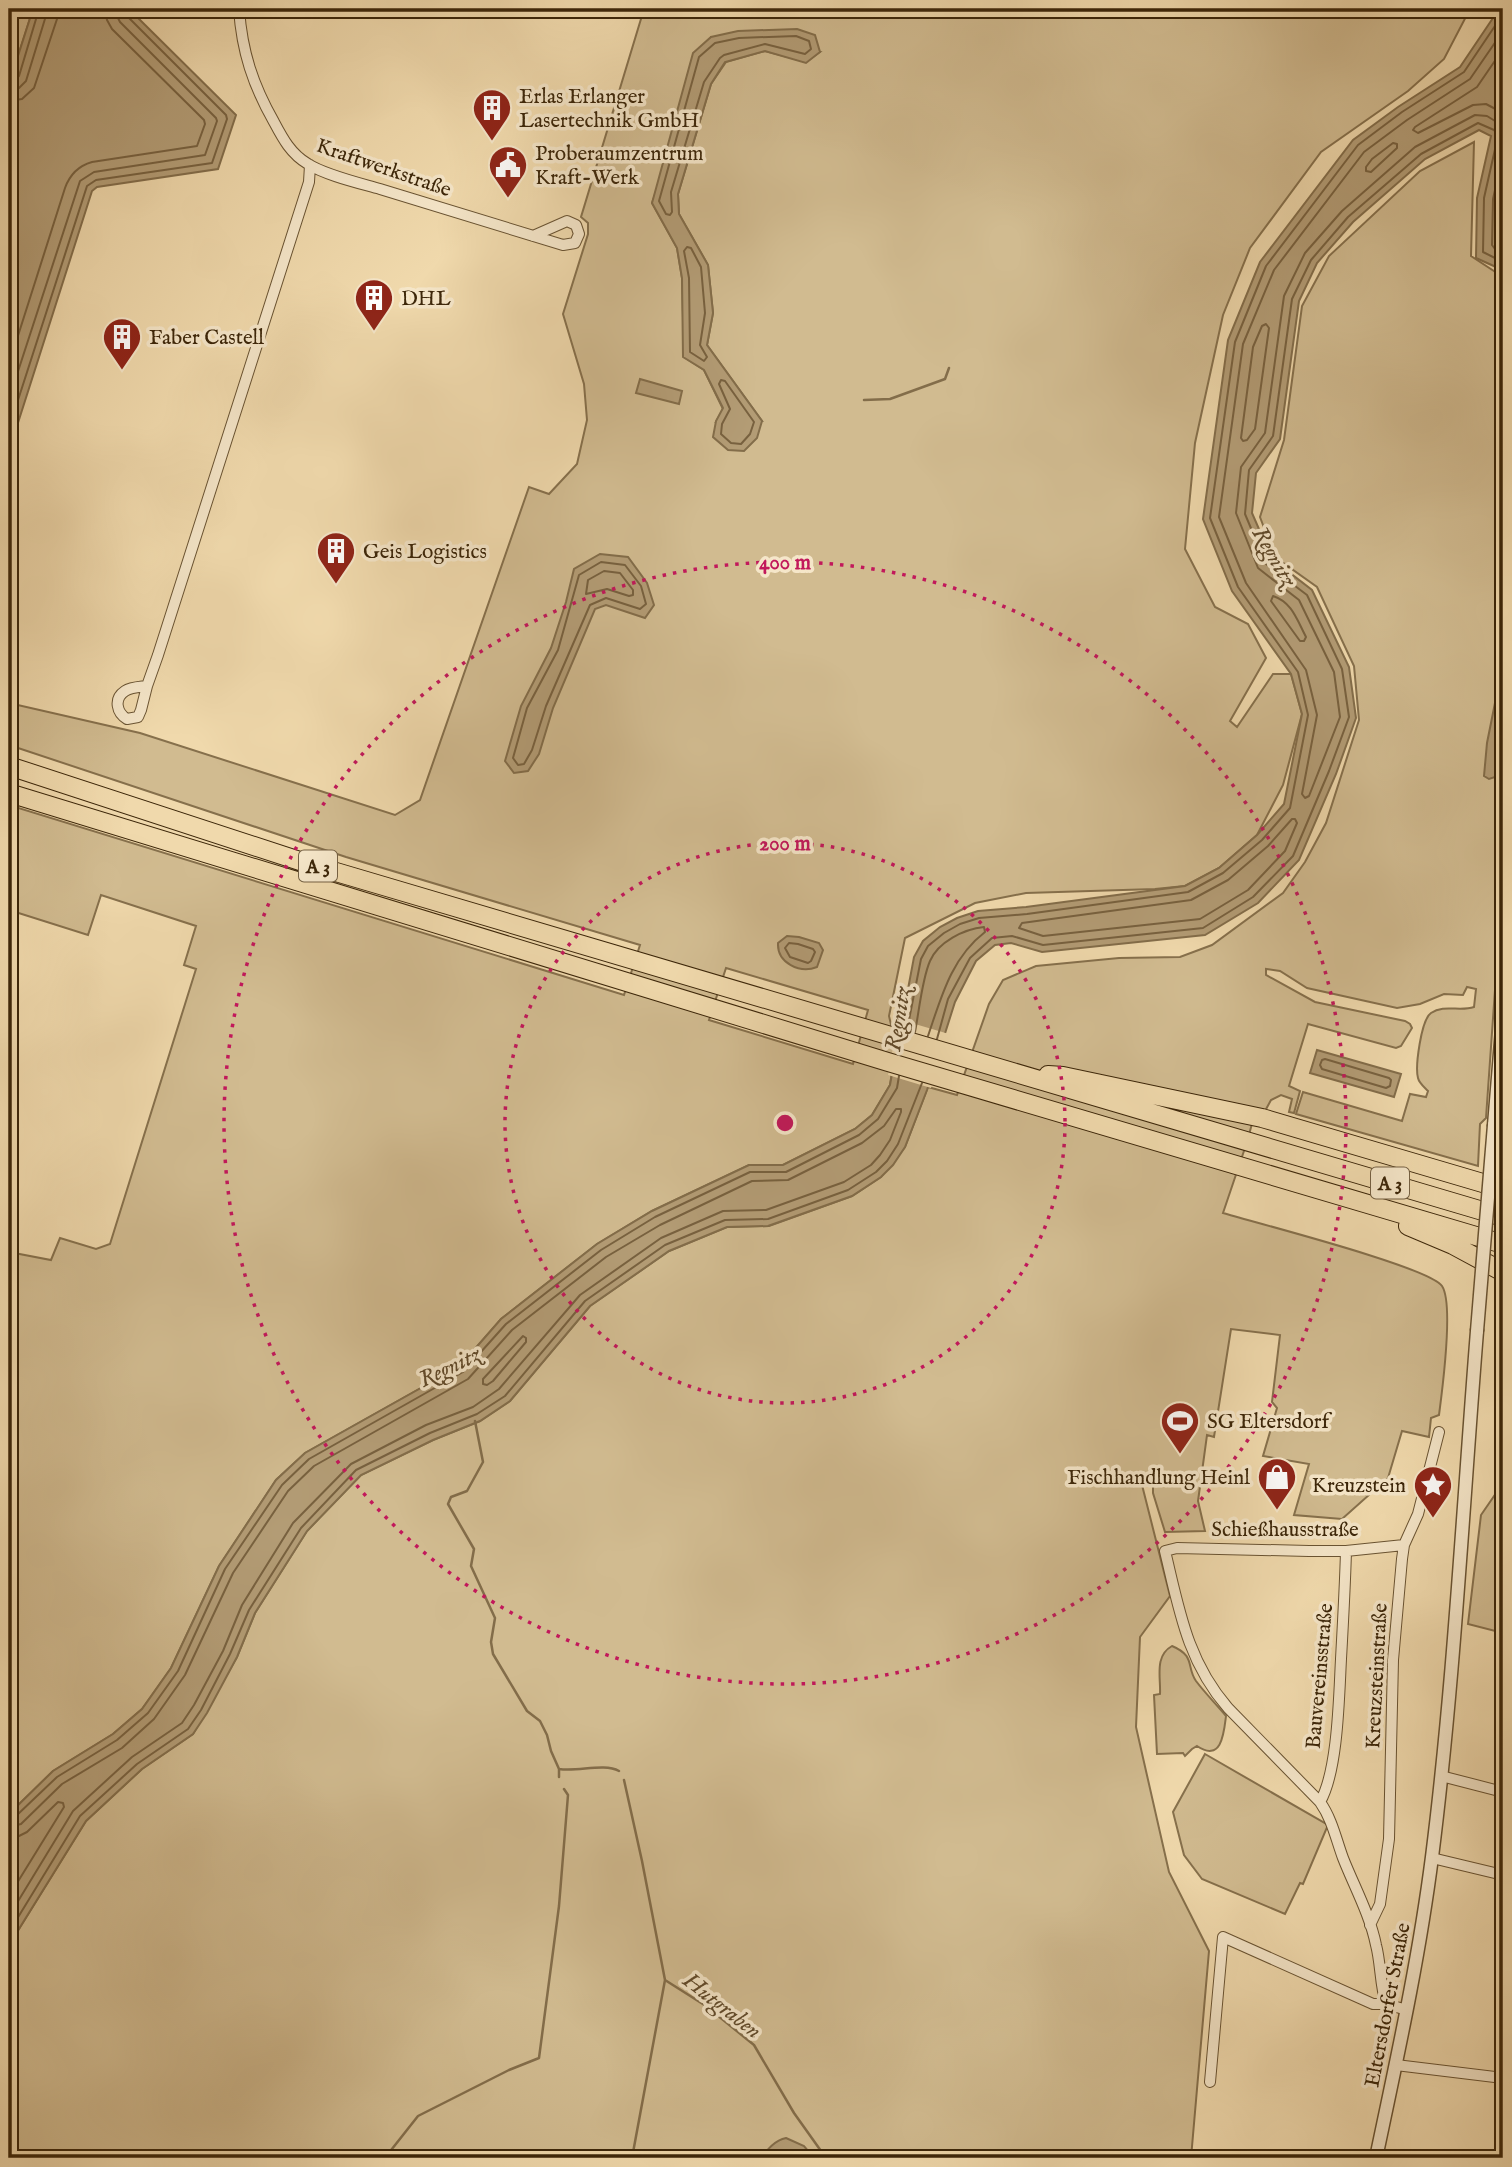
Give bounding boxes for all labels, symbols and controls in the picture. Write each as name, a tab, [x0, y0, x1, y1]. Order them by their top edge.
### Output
place label: Erlas Erlanger Lasertechnik GmbH	[519, 84, 699, 135]
building icon: Erlas Erlanger Lasertechnik GmbH	[471, 87, 513, 142]
street label: Kraftwerkstraße	[313, 133, 455, 204]
place label: Proberaumzentrum Kraft-Werk	[535, 141, 703, 192]
public building icon: Proberaumzentrum Kraft-Werk	[487, 144, 529, 199]
building icon: DHL	[353, 277, 395, 332]
place label: DHL	[401, 286, 451, 313]
building icon: Faber Castell	[101, 316, 143, 371]
place label: Faber Castell	[149, 325, 264, 352]
water label: Regnitz	[1244, 521, 1304, 595]
building icon: Geis Logistics	[315, 530, 357, 585]
place label: Geis Logistics	[363, 539, 487, 566]
text: 400 m	[759, 550, 812, 577]
text: 200 m	[759, 831, 811, 858]
road number: A 3	[299, 850, 337, 881]
water label: Regnitz	[879, 983, 919, 1054]
centre of rings	[773, 1111, 797, 1135]
road number: A 3	[1371, 1168, 1409, 1198]
water label: Regnitz	[414, 1339, 488, 1396]
sports icon: SG Eltersdorf	[1159, 1400, 1201, 1455]
place label: SG Eltersdorf	[1207, 1409, 1332, 1436]
shop icon: Fischhandlung Heinl	[1256, 1456, 1298, 1511]
place icon: Kreuzstein	[1412, 1464, 1454, 1519]
place label: Fischhandlung Heinl	[1067, 1465, 1250, 1492]
place label: Kreuzstein	[1312, 1473, 1406, 1500]
street label: Schießhausstraße	[1211, 1517, 1359, 1544]
street label: Bauvereinsstraße	[1301, 1602, 1340, 1750]
street label: Kreuzsteinstraße	[1360, 1602, 1395, 1750]
street label: Eltersdorfer Straße	[1359, 1920, 1418, 2090]
water label: Hutgraben	[676, 1966, 767, 2047]

